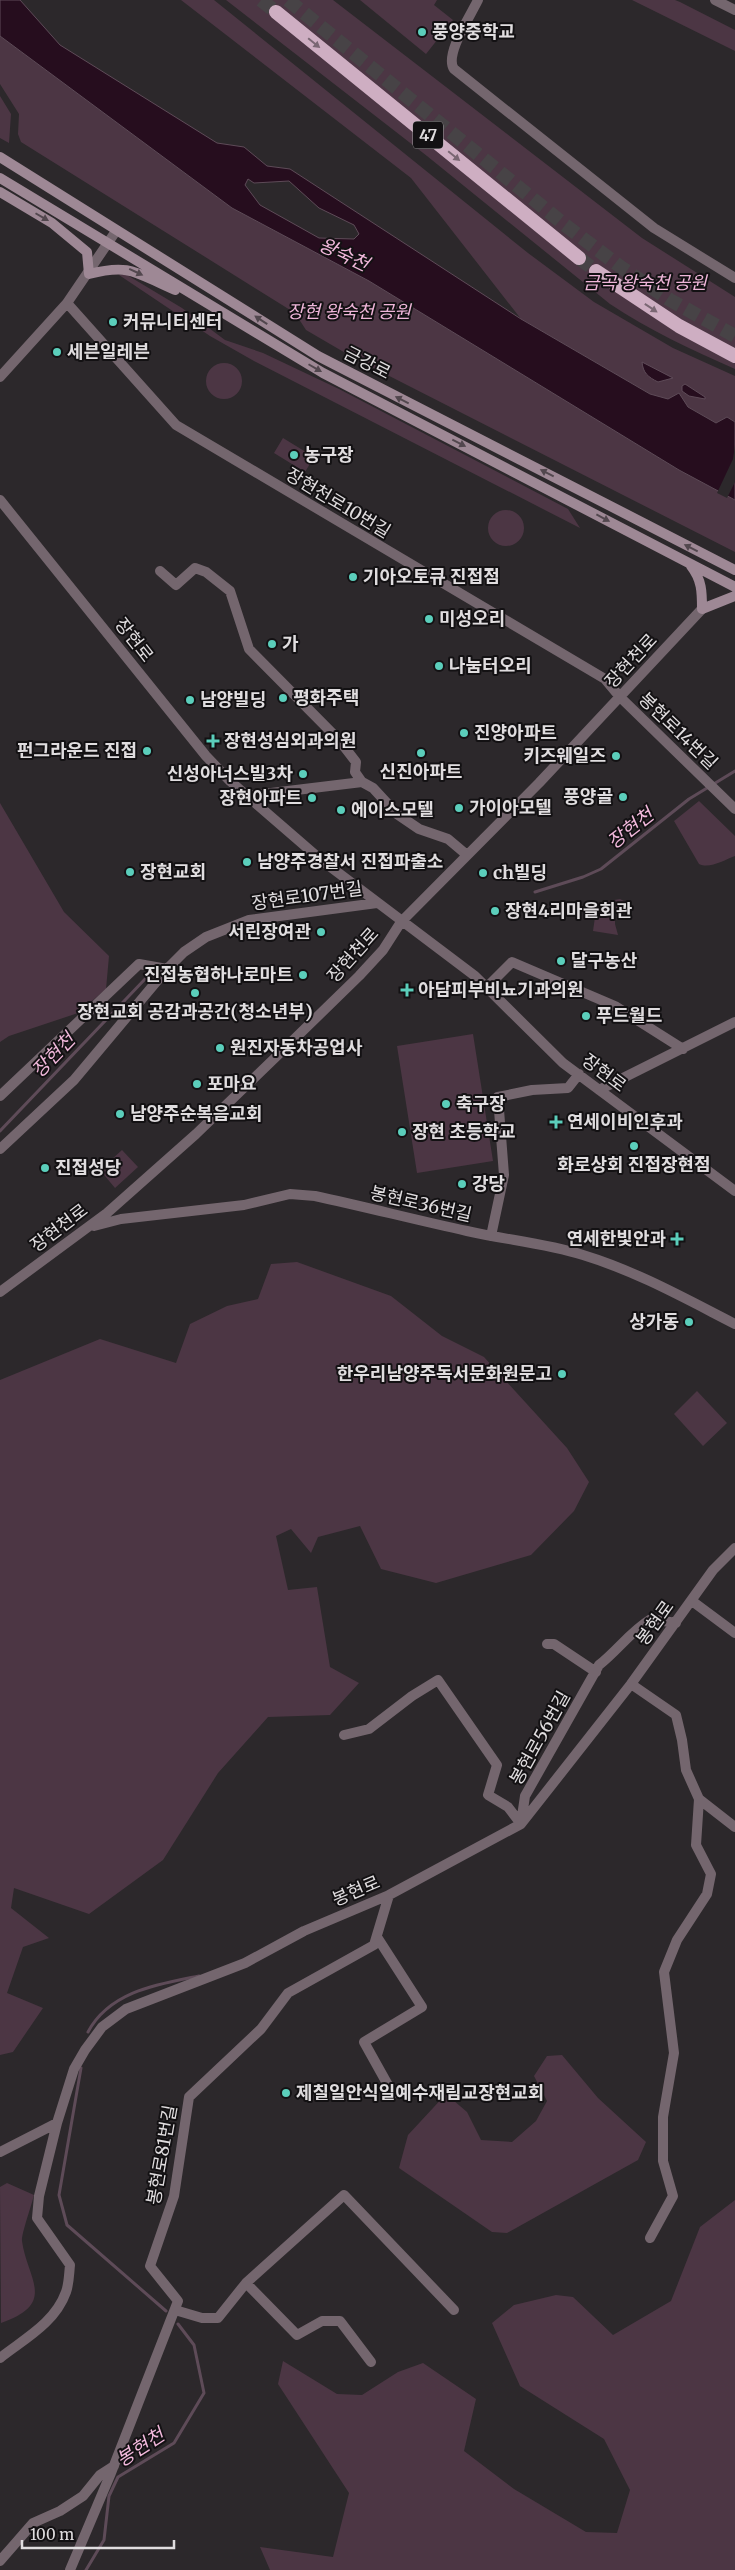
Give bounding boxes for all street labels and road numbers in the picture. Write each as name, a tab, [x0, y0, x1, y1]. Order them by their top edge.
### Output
road number: 47	[413, 122, 443, 148]
street label: 금강로	[340, 341, 395, 384]
street label: 장현천로10번길	[282, 462, 395, 543]
street label: 장현로	[110, 613, 159, 666]
street label: 장현천로	[600, 629, 662, 693]
street label: 봉현로14번길	[634, 687, 723, 774]
street label: 장현로107번길	[250, 876, 364, 915]
street label: 장현천로	[322, 922, 383, 987]
street label: 장현로	[578, 1048, 631, 1097]
street label: 봉현로36번길	[368, 1181, 474, 1226]
street label: 장현천로	[25, 1198, 92, 1257]
street label: 봉현로	[631, 1596, 679, 1650]
street label: 봉현로56번길	[504, 1687, 575, 1789]
street label: 봉현로	[328, 1870, 383, 1911]
street label: 봉현로81번길	[141, 2103, 182, 2207]

